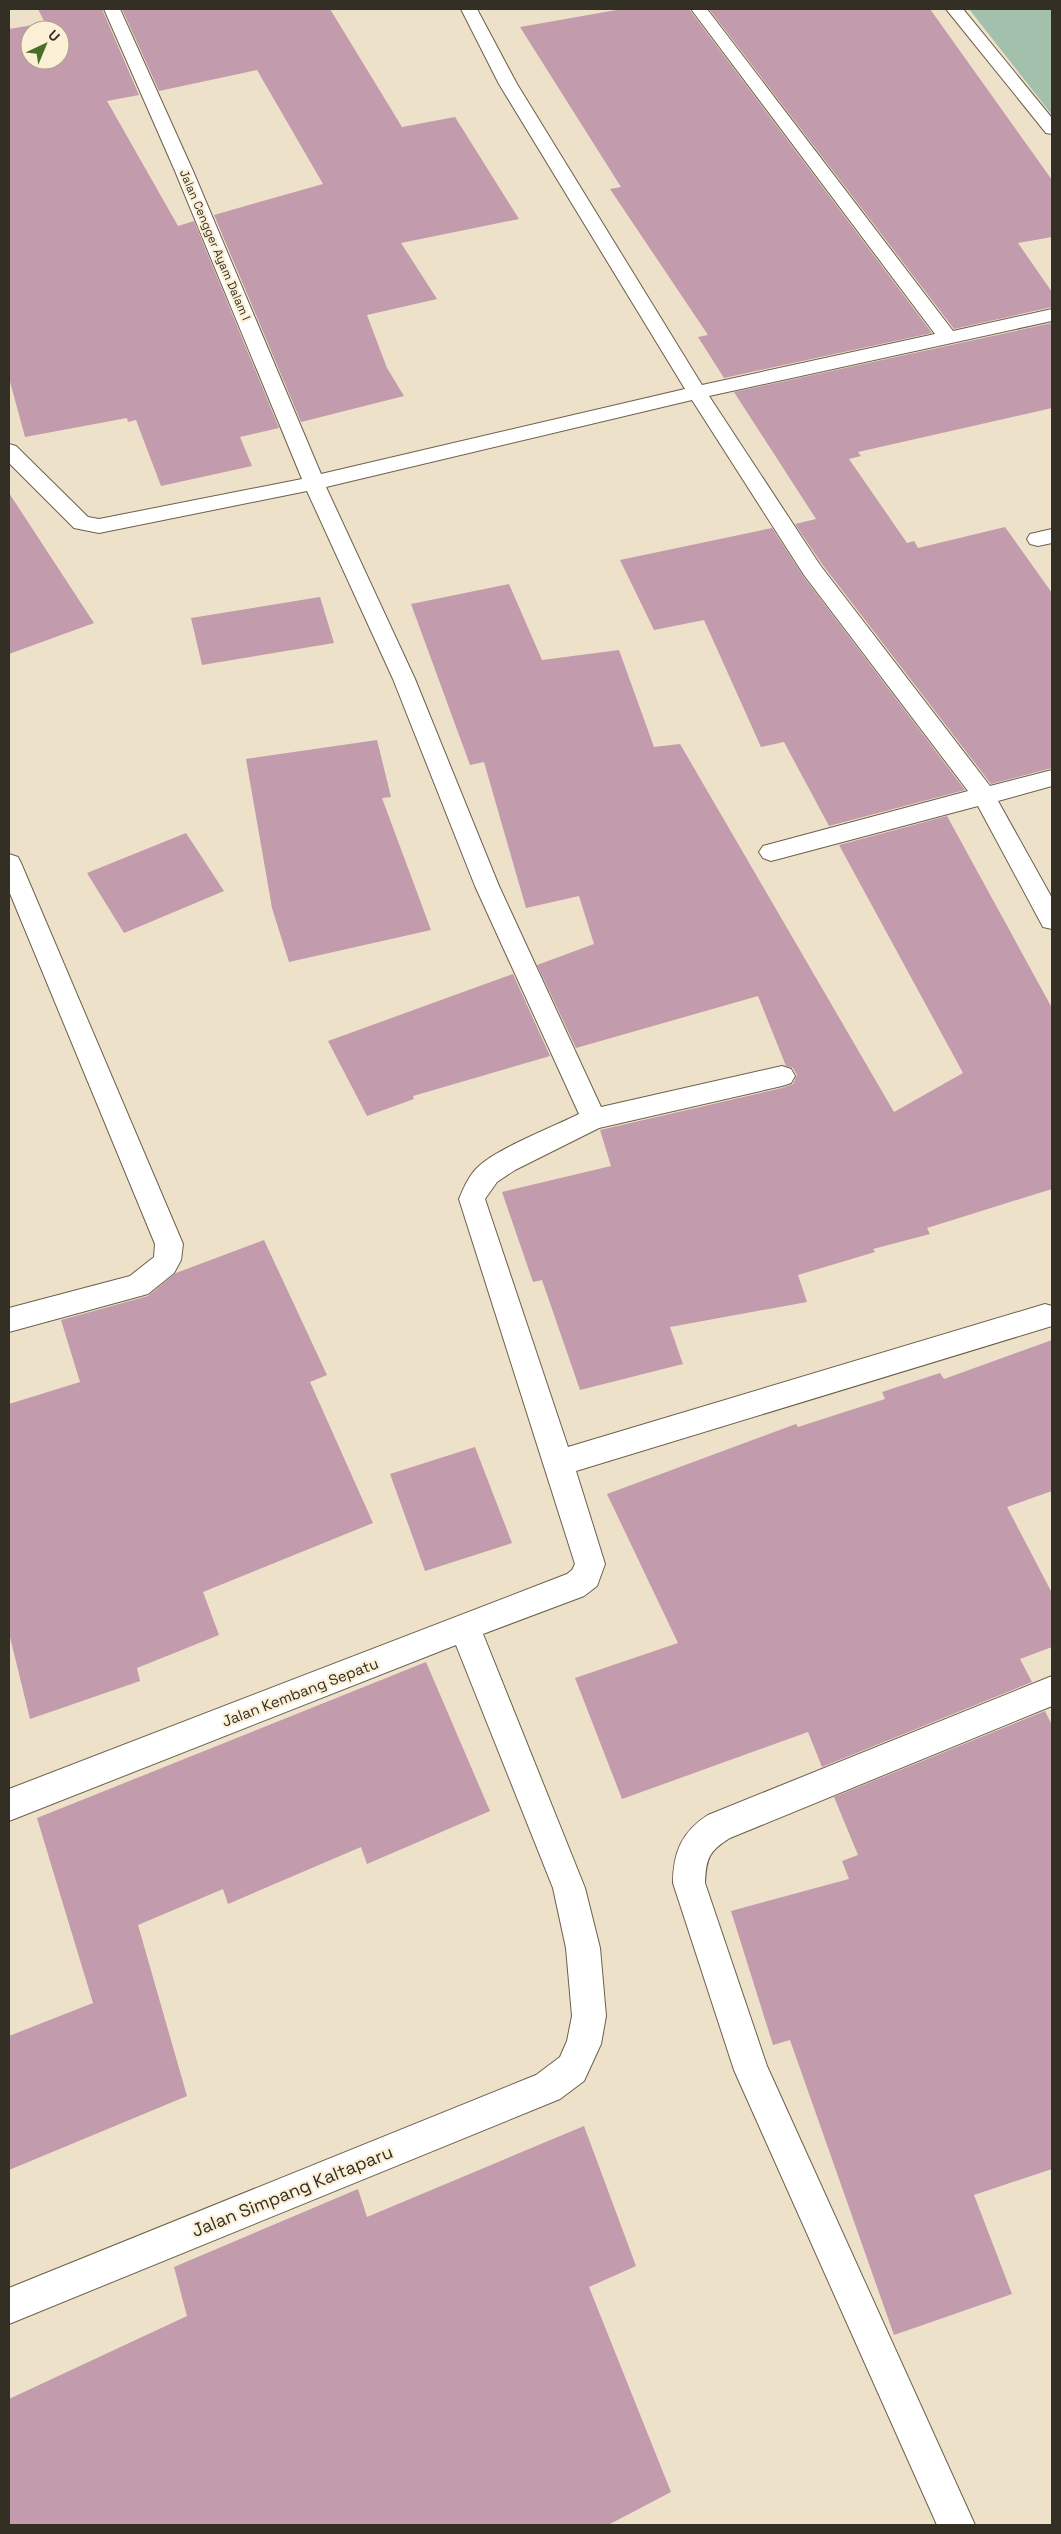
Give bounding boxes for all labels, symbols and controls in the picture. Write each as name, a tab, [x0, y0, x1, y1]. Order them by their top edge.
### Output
north arrow	[20, 20, 70, 70]
text: U	[44, 26, 64, 45]
street label: Jalan Cengger Ayam Dalam I	[176, 167, 254, 323]
street label: Jalan Kembang Sepatu	[219, 1653, 381, 1731]
street label: Jalan Simpang Kaltaparu	[188, 2140, 396, 2242]

